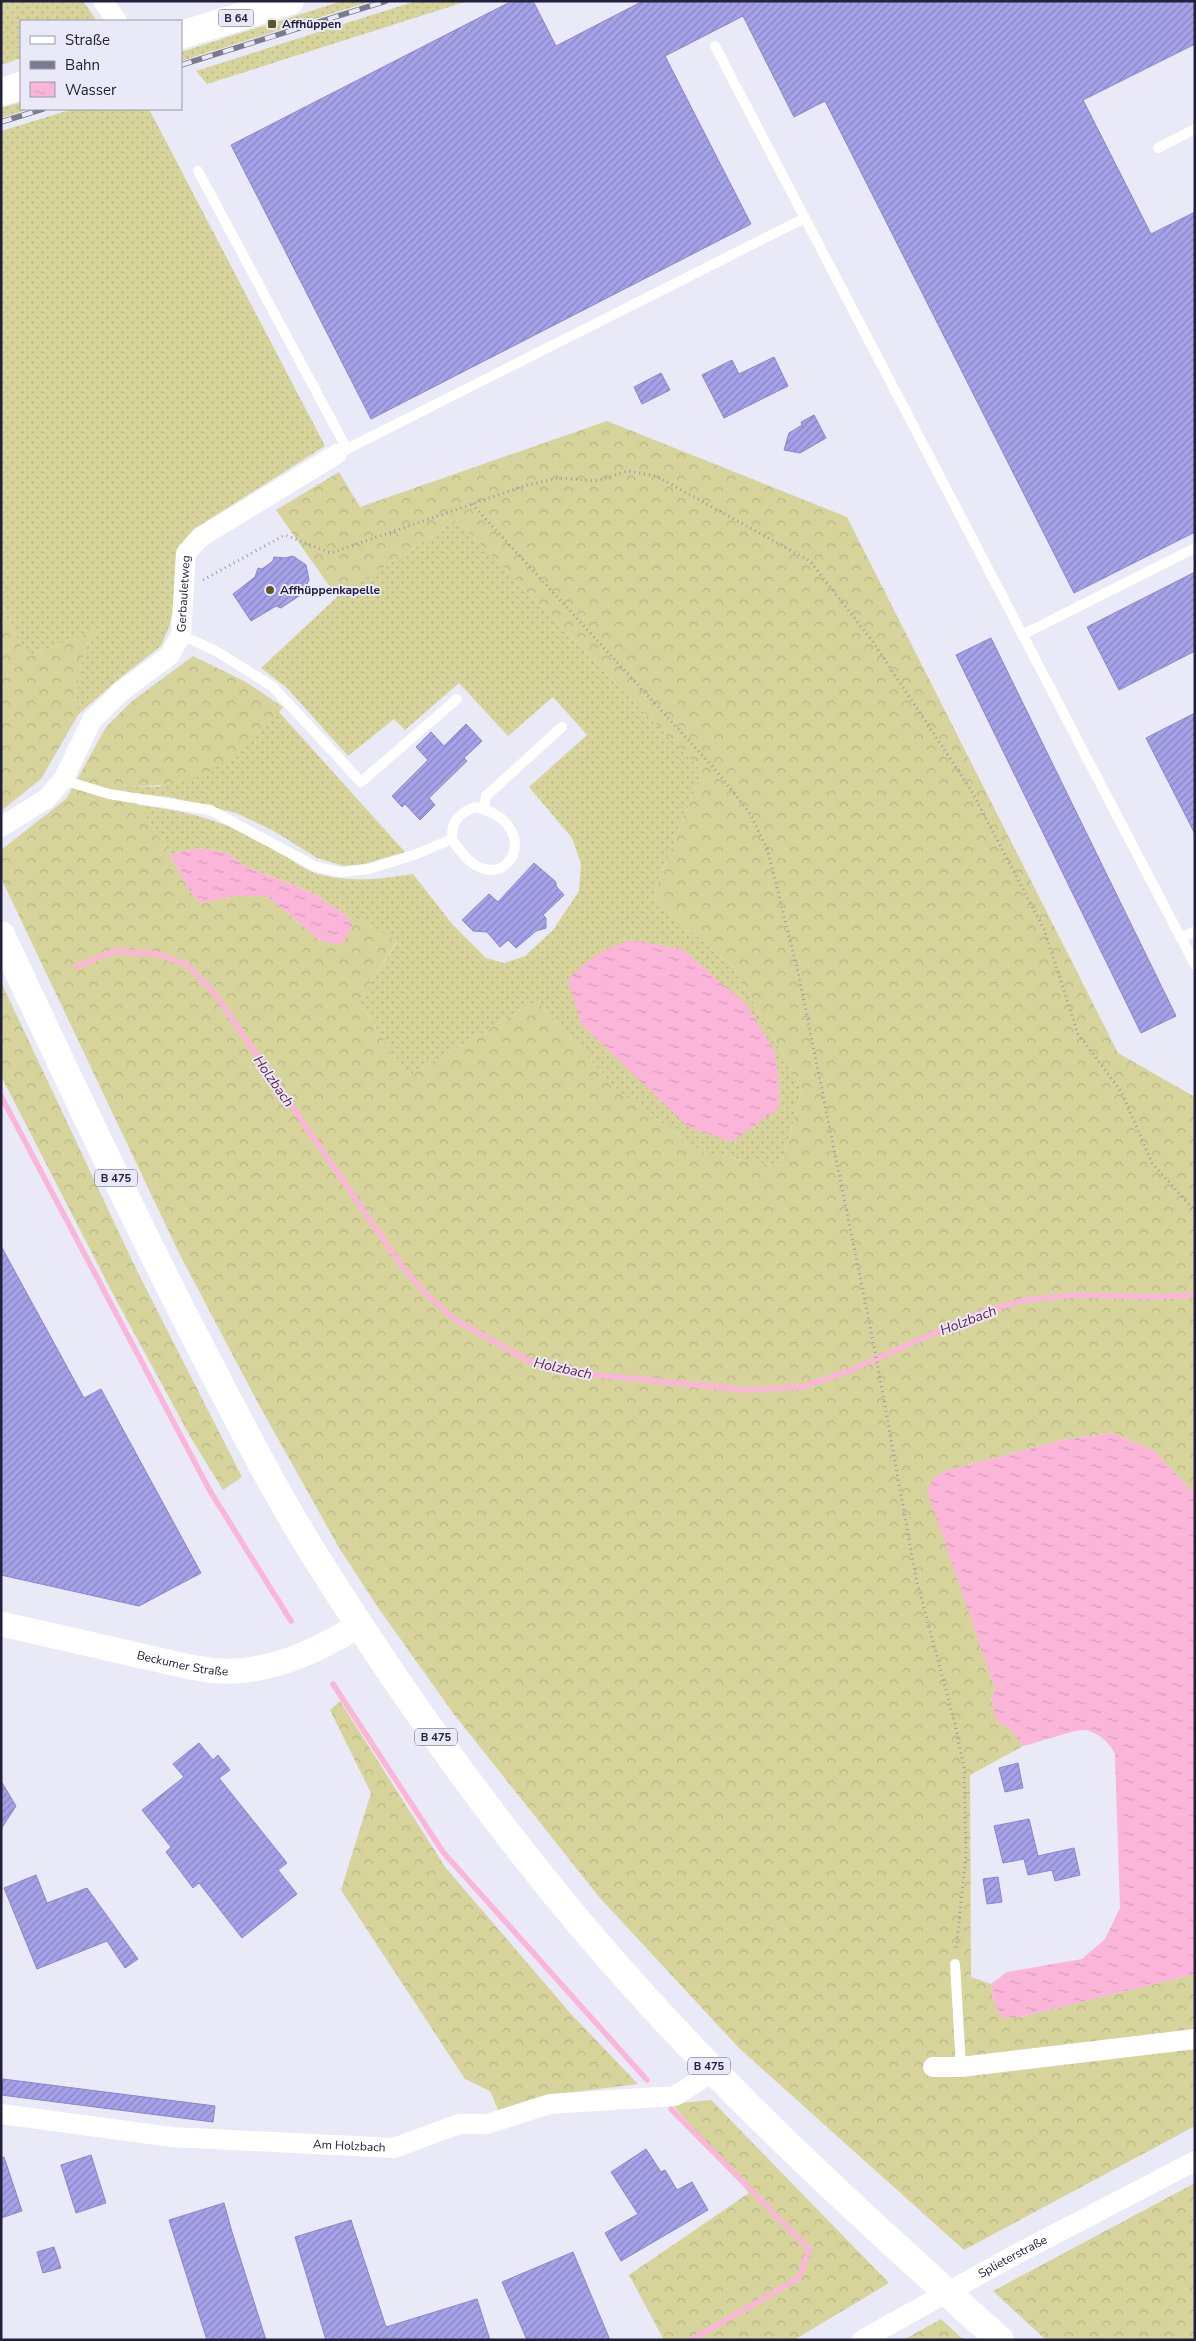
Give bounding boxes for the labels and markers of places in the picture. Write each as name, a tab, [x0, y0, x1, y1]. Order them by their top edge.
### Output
place label: Affhüppen	[282, 16, 341, 32]
marker: Affhüppen	[266, 18, 278, 30]
place label: Affhüppenkapelle	[280, 582, 380, 598]
marker: Affhüppenkapelle	[264, 584, 276, 596]

